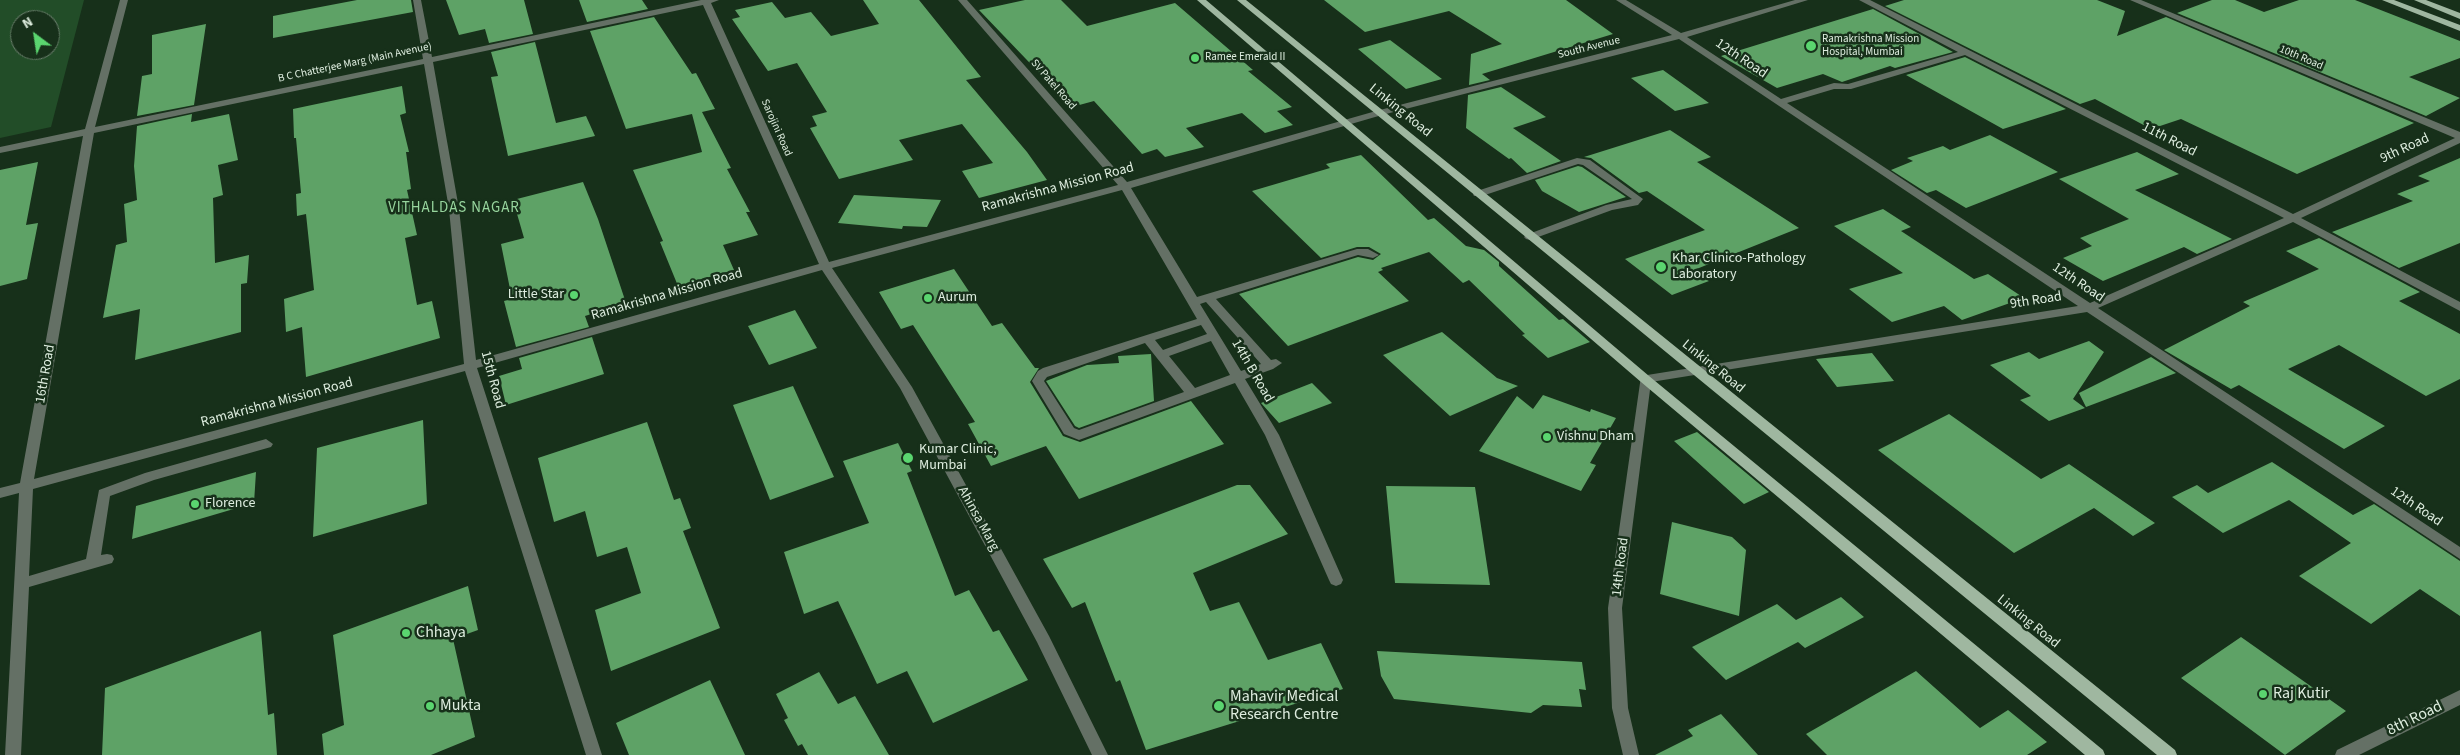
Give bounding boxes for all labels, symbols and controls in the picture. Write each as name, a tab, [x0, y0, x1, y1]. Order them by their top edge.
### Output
north arrow	[10, 10, 60, 60]
text: N	[19, 12, 37, 34]
place label: Ramakrishna Mission Hospital, Mumbai	[1822, 33, 1919, 59]
street label: South Avenue	[1557, 34, 1621, 62]
street label: 12th Road	[1712, 36, 1770, 82]
marker: Ramakrishna Mission Hospital, Mumbai	[1804, 39, 1818, 53]
street label: B C Chatterjee Marg (Main Avenue)	[277, 40, 433, 86]
street label: 10th Road	[2277, 43, 2325, 73]
place label: Ramee Emerald II	[1205, 51, 1285, 65]
marker: Ramee Emerald II	[1189, 52, 1201, 64]
street label: SV Patel Road	[1028, 57, 1078, 113]
street label: Linking Road	[1365, 81, 1435, 141]
street label: Sarojini Road	[758, 97, 794, 159]
street label: 11th Road	[2139, 119, 2199, 161]
street label: 9th Road	[2378, 130, 2432, 168]
street label: Ramakrishna Mission Road	[980, 160, 1136, 216]
district label: VITHALDAS NAGAR	[386, 200, 522, 218]
place label: Khar Clinico-Pathology Laboratory	[1672, 251, 1806, 284]
marker: Khar Clinico-Pathology Laboratory	[1654, 260, 1668, 274]
street label: 12th Road	[2049, 260, 2107, 306]
street label: Ramakrishna Mission Road	[589, 265, 745, 325]
place label: Little Star	[508, 287, 564, 303]
marker: Little Star	[568, 289, 580, 301]
street label: 9th Road	[2009, 289, 2063, 313]
place label: Aurum	[938, 290, 977, 306]
marker: Aurum	[922, 292, 934, 304]
street label: 14th B Road	[1227, 336, 1277, 406]
street label: Linking Road	[1678, 337, 1748, 397]
street label: 16th Road	[33, 343, 59, 405]
street label: 15th Road	[476, 349, 508, 411]
street label: Ramakrishna Mission Road	[199, 375, 355, 431]
place label: Vishnu Dham	[1557, 429, 1634, 445]
marker: Vishnu Dham	[1541, 431, 1553, 443]
place label: Kumar Clinic, Mumbai	[919, 442, 997, 474]
marker: Kumar Clinic, Mumbai	[901, 451, 915, 465]
street label: Ahinsa Marg	[953, 484, 1003, 554]
street label: 12th Road	[2387, 484, 2445, 530]
place label: Florence	[205, 496, 255, 512]
marker: Florence	[189, 498, 201, 510]
street label: 14th Road	[1609, 537, 1633, 597]
street label: Linking Road	[1993, 592, 2063, 652]
place label: Chhaya	[416, 623, 466, 643]
marker: Chhaya	[400, 627, 412, 639]
place label: Raj Kutir	[2273, 684, 2330, 704]
place label: Mahavir Medical Research Centre	[1230, 687, 1339, 725]
marker: Raj Kutir	[2257, 688, 2269, 700]
place label: Mukta	[440, 696, 481, 716]
street label: 8th Road	[2384, 697, 2446, 741]
marker: Mahavir Medical Research Centre	[1212, 699, 1226, 713]
marker: Mukta	[424, 700, 436, 712]

